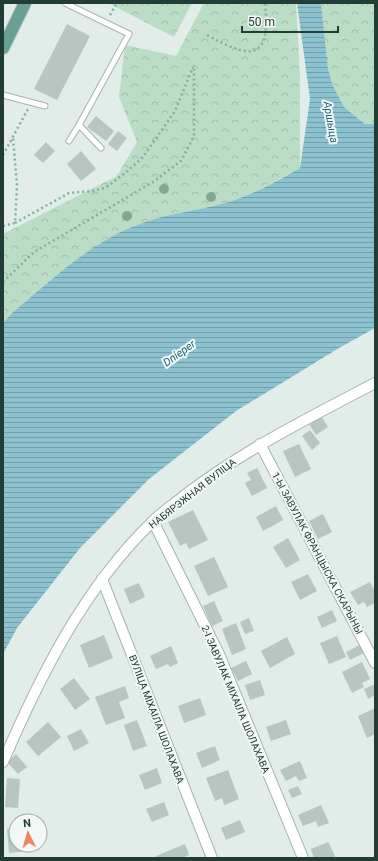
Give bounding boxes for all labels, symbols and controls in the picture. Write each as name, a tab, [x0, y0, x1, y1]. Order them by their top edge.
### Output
scale bar	[242, 8, 338, 34]
text: 50 m	[248, 15, 275, 29]
water label: Аршыца	[320, 99, 341, 144]
water label: Dnieper	[161, 337, 198, 369]
street label: НАБЯРЭЖНАЯ ВУЛІЦА	[147, 456, 238, 531]
street label: 1-Ы ЗАВУЛАК ФРАНЦЫСКА СКАРЫНЫ	[270, 470, 366, 636]
street label: 2-І ЗАВУЛАК МІХАІЛА ШОЛАХАВА	[199, 624, 272, 775]
street label: ВУЛІЦА МІХАІЛА ШОЛАХАВА	[127, 653, 186, 786]
north arrow	[8, 813, 48, 853]
text: N	[23, 817, 32, 830]

